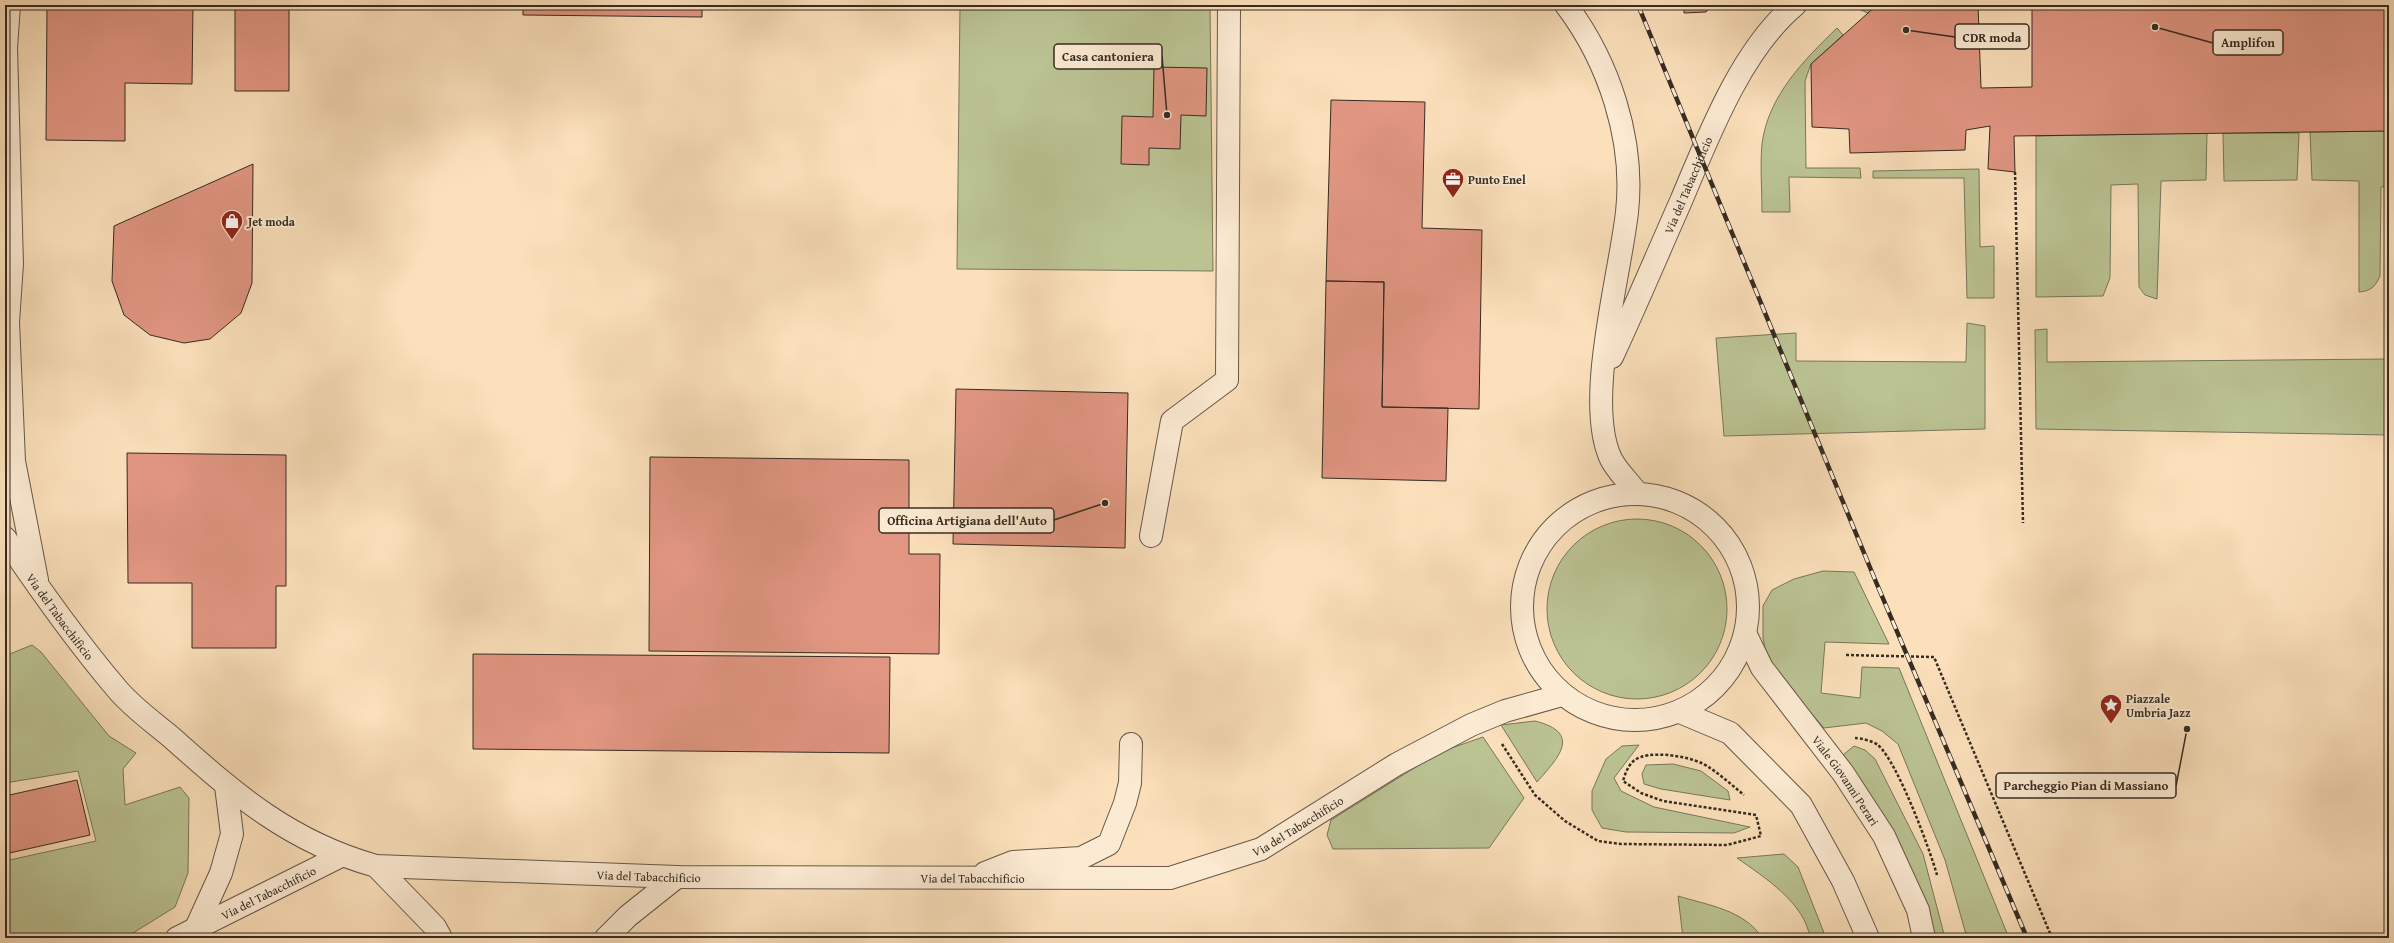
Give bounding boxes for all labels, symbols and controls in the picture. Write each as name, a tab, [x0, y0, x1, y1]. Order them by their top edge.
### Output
callout: CDR moda	[1955, 24, 2029, 49]
text: CDR moda	[1963, 28, 2022, 47]
callout: Amplifon	[2213, 30, 2283, 55]
text: Amplifon	[2221, 33, 2275, 52]
callout: Casa cantoniera	[1054, 44, 1162, 69]
text: Casa cantoniera	[1062, 47, 1154, 66]
street label: Via del Tabacchificio	[1659, 134, 1716, 236]
office icon: Punto Enel	[1440, 166, 1466, 199]
place label: Punto Enel	[1468, 171, 1526, 188]
shop icon: Jet moda	[219, 208, 245, 241]
place label: Jet moda	[246, 213, 296, 230]
callout: Officina Artigiana dell'Auto	[879, 508, 1054, 533]
text: Officina Artigiana dell'Auto	[887, 511, 1047, 530]
street label: Via del Tabacchificio	[23, 569, 98, 663]
place label: Piazzale Umbria Jazz	[2126, 690, 2191, 721]
place icon: Piazzale Umbria Jazz	[2098, 692, 2124, 725]
street label: Viale Giovanni Perari	[1808, 732, 1884, 829]
callout: Parcheggio Pian di Massiano	[1996, 773, 2176, 798]
text: Parcheggio Pian di Massiano	[2004, 776, 2169, 795]
street label: Via del Tabacchificio	[1250, 791, 1346, 860]
street label: Via del Tabacchificio	[218, 862, 319, 923]
street label: Via del Tabacchificio	[596, 866, 701, 886]
street label: Via del Tabacchificio	[921, 869, 1025, 886]

